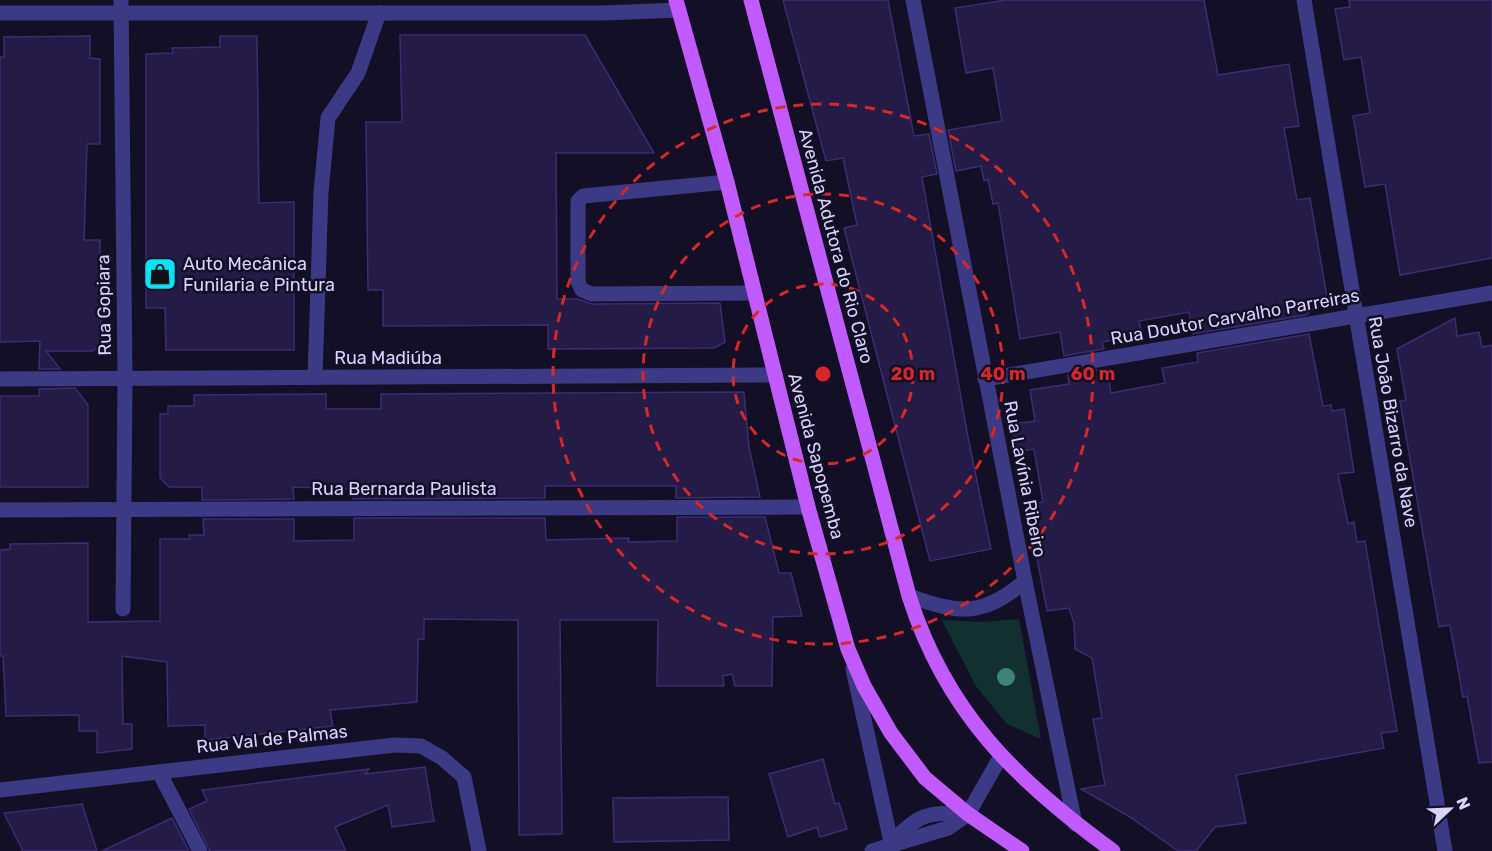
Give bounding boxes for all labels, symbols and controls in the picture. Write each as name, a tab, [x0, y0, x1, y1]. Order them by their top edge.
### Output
street label: Avenida Adutora do Rio Claro	[794, 126, 878, 366]
place label: Auto Mecânica Funilaria e Pintura	[183, 253, 335, 296]
street label: Rua Gopiara	[92, 254, 116, 356]
shop icon: Auto Mecânica Funilaria e Pintura	[142, 256, 178, 292]
street label: Rua Doutor Carvalho Parreiras	[1109, 284, 1361, 350]
street label: Rua João Bizarro da Nave	[1364, 315, 1422, 529]
street label: Rua Madiúba	[334, 347, 442, 369]
text: 20 m	[891, 363, 935, 385]
text: 40 m	[981, 363, 1025, 385]
text: 60 m	[1071, 363, 1115, 385]
centre of rings	[813, 364, 833, 384]
street label: Avenida Sapopemba	[783, 370, 849, 542]
street label: Rua Lavínia Ribeiro	[999, 399, 1051, 559]
street label: Rua Bernarda Paulista	[311, 478, 497, 500]
street label: Rua Val de Palmas	[195, 720, 349, 758]
north arrow	[1420, 779, 1480, 839]
text: N	[1452, 794, 1474, 812]

